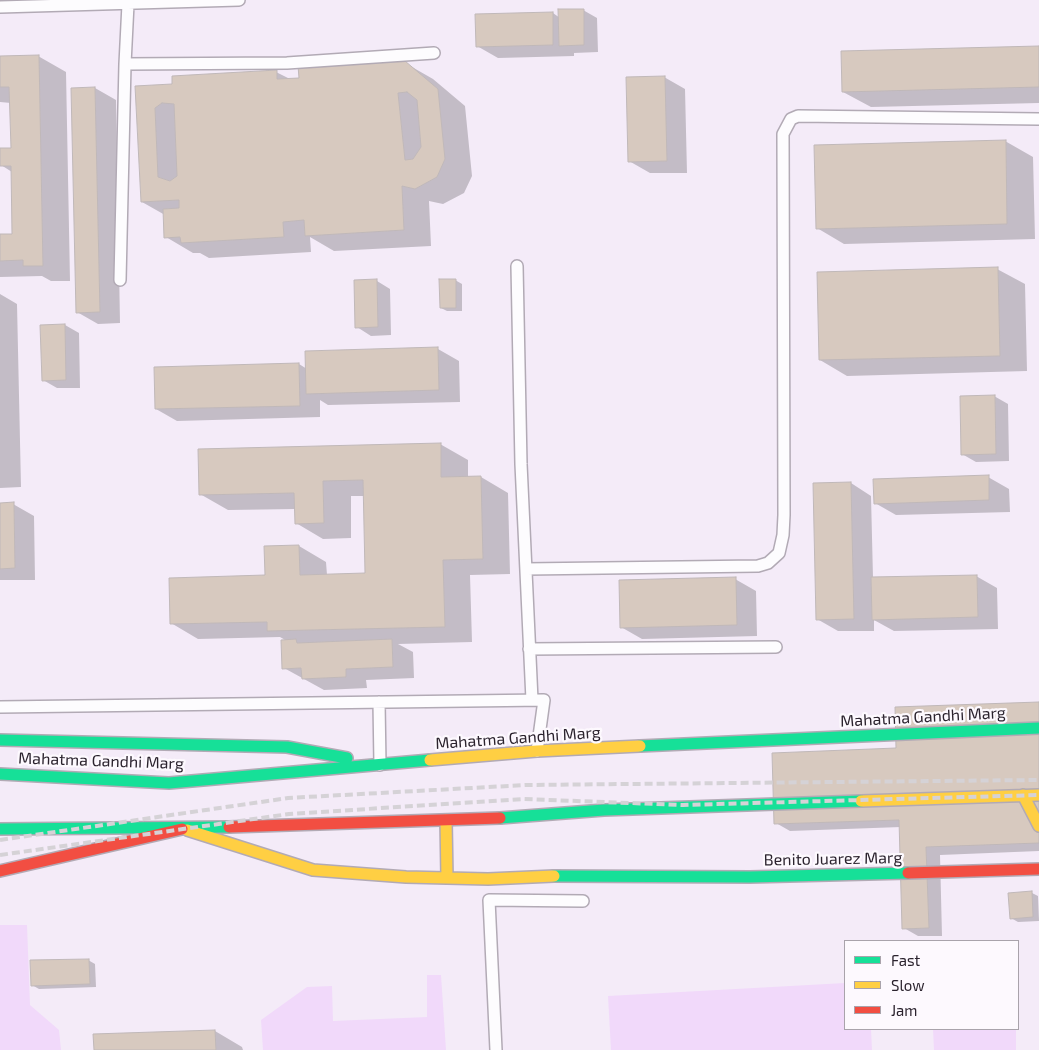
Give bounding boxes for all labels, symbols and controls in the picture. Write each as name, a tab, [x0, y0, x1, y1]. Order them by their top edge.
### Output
street label: Mahatma Gandhi Marg	[840, 703, 1006, 731]
street label: Mahatma Gandhi Marg	[435, 723, 601, 753]
street label: Mahatma Gandhi Marg	[18, 749, 184, 773]
street label: Benito Juarez Marg	[764, 848, 902, 870]
legend	[844, 940, 1019, 1030]
text: Fast	[891, 951, 920, 969]
text: Slow	[891, 976, 925, 994]
text: Jam	[891, 1001, 917, 1019]

